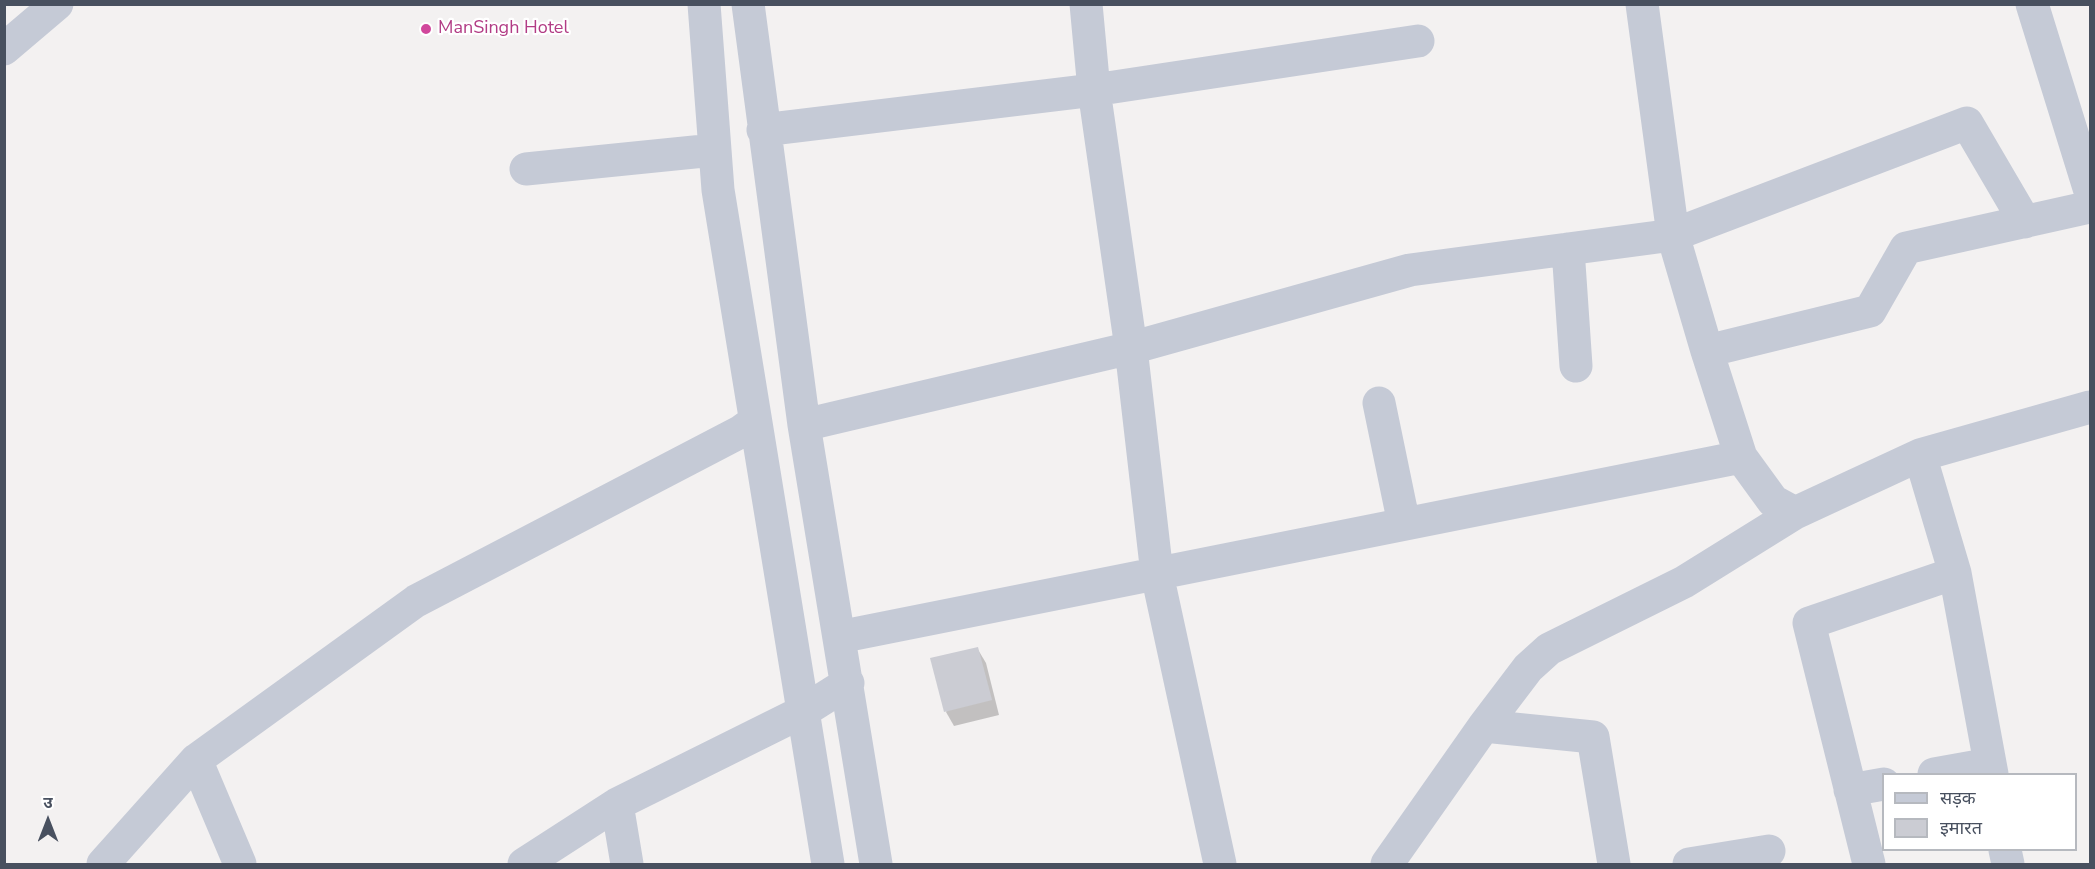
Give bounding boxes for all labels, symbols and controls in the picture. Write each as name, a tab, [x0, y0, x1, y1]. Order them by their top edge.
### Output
place label: ManSingh Hotel	[438, 18, 569, 40]
marker: ManSingh Hotel	[419, 22, 433, 36]
legend	[1882, 773, 2077, 851]
text: सड़क	[1940, 786, 1976, 810]
north arrow	[18, 791, 78, 851]
text: उ	[43, 792, 53, 814]
text: इमारत	[1940, 816, 1982, 840]

